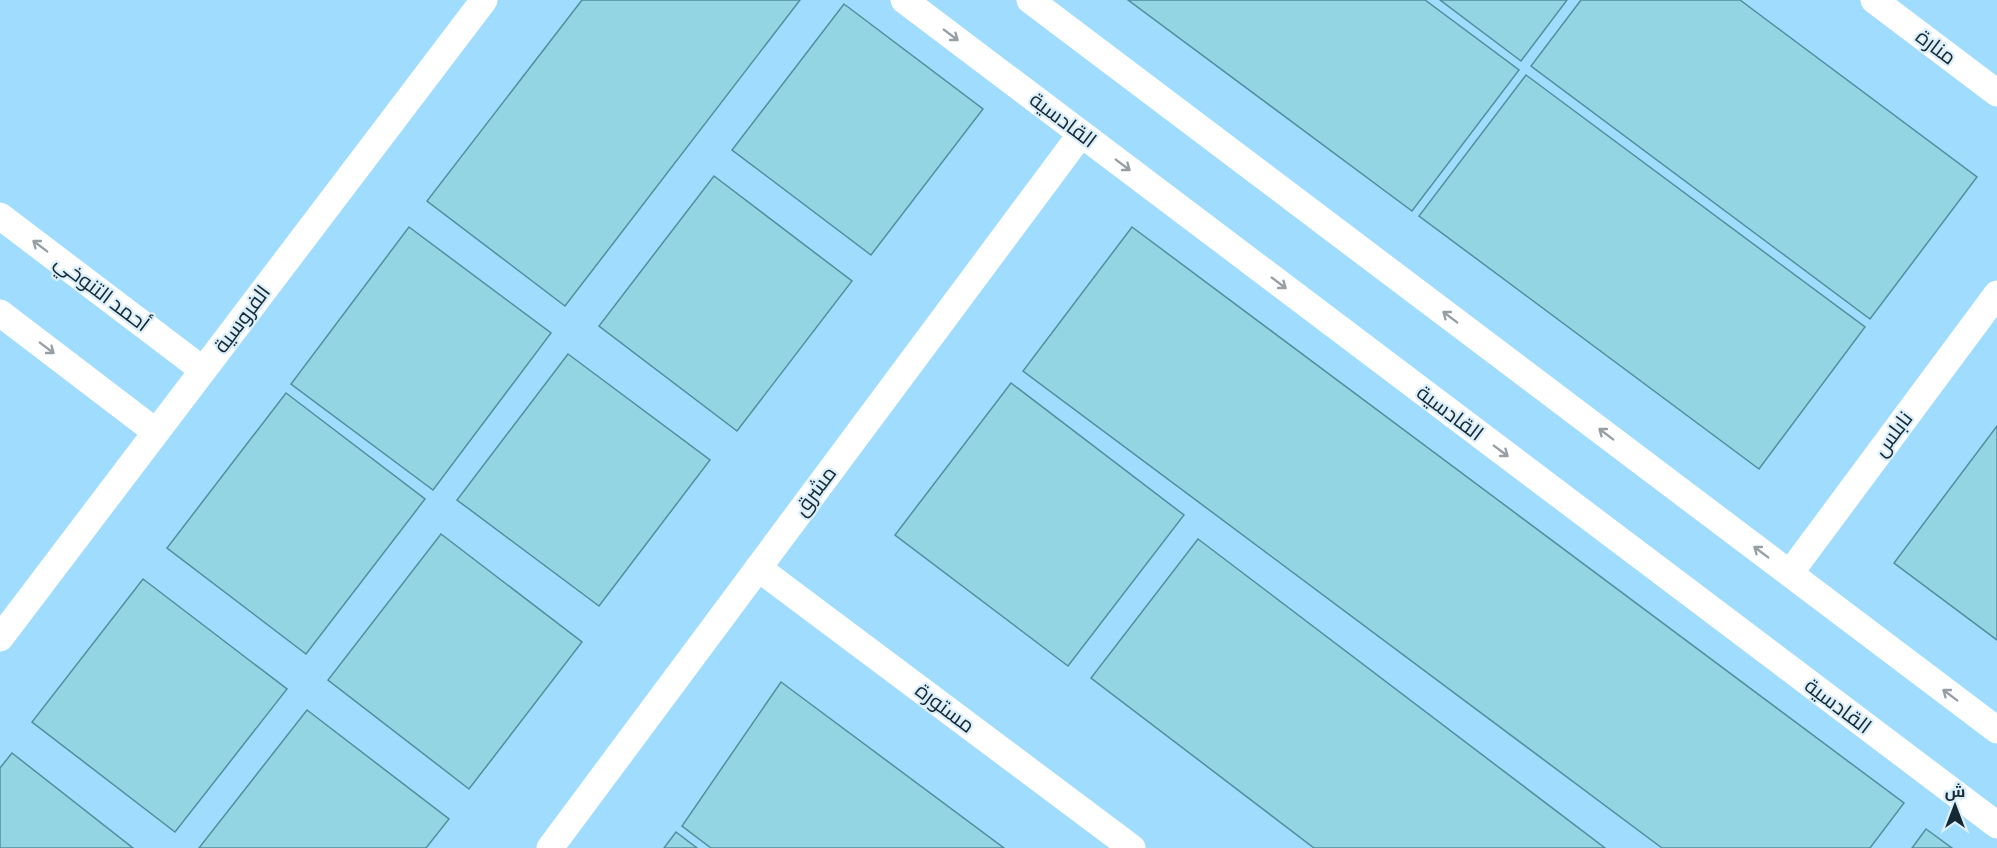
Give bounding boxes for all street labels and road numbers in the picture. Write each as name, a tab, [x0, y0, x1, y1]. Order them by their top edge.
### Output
street label: منارة	[1911, 26, 1959, 70]
street label: القادسية	[1026, 89, 1100, 152]
street label: أحمد التنوخي	[48, 249, 155, 340]
street label: الفروسية	[210, 282, 275, 357]
street label: القادسية	[1413, 382, 1487, 445]
street label: نابلس	[1870, 408, 1918, 462]
street label: مشرق	[790, 463, 842, 521]
street label: القادسية	[1801, 675, 1875, 738]
street label: مستورة	[911, 680, 978, 738]

